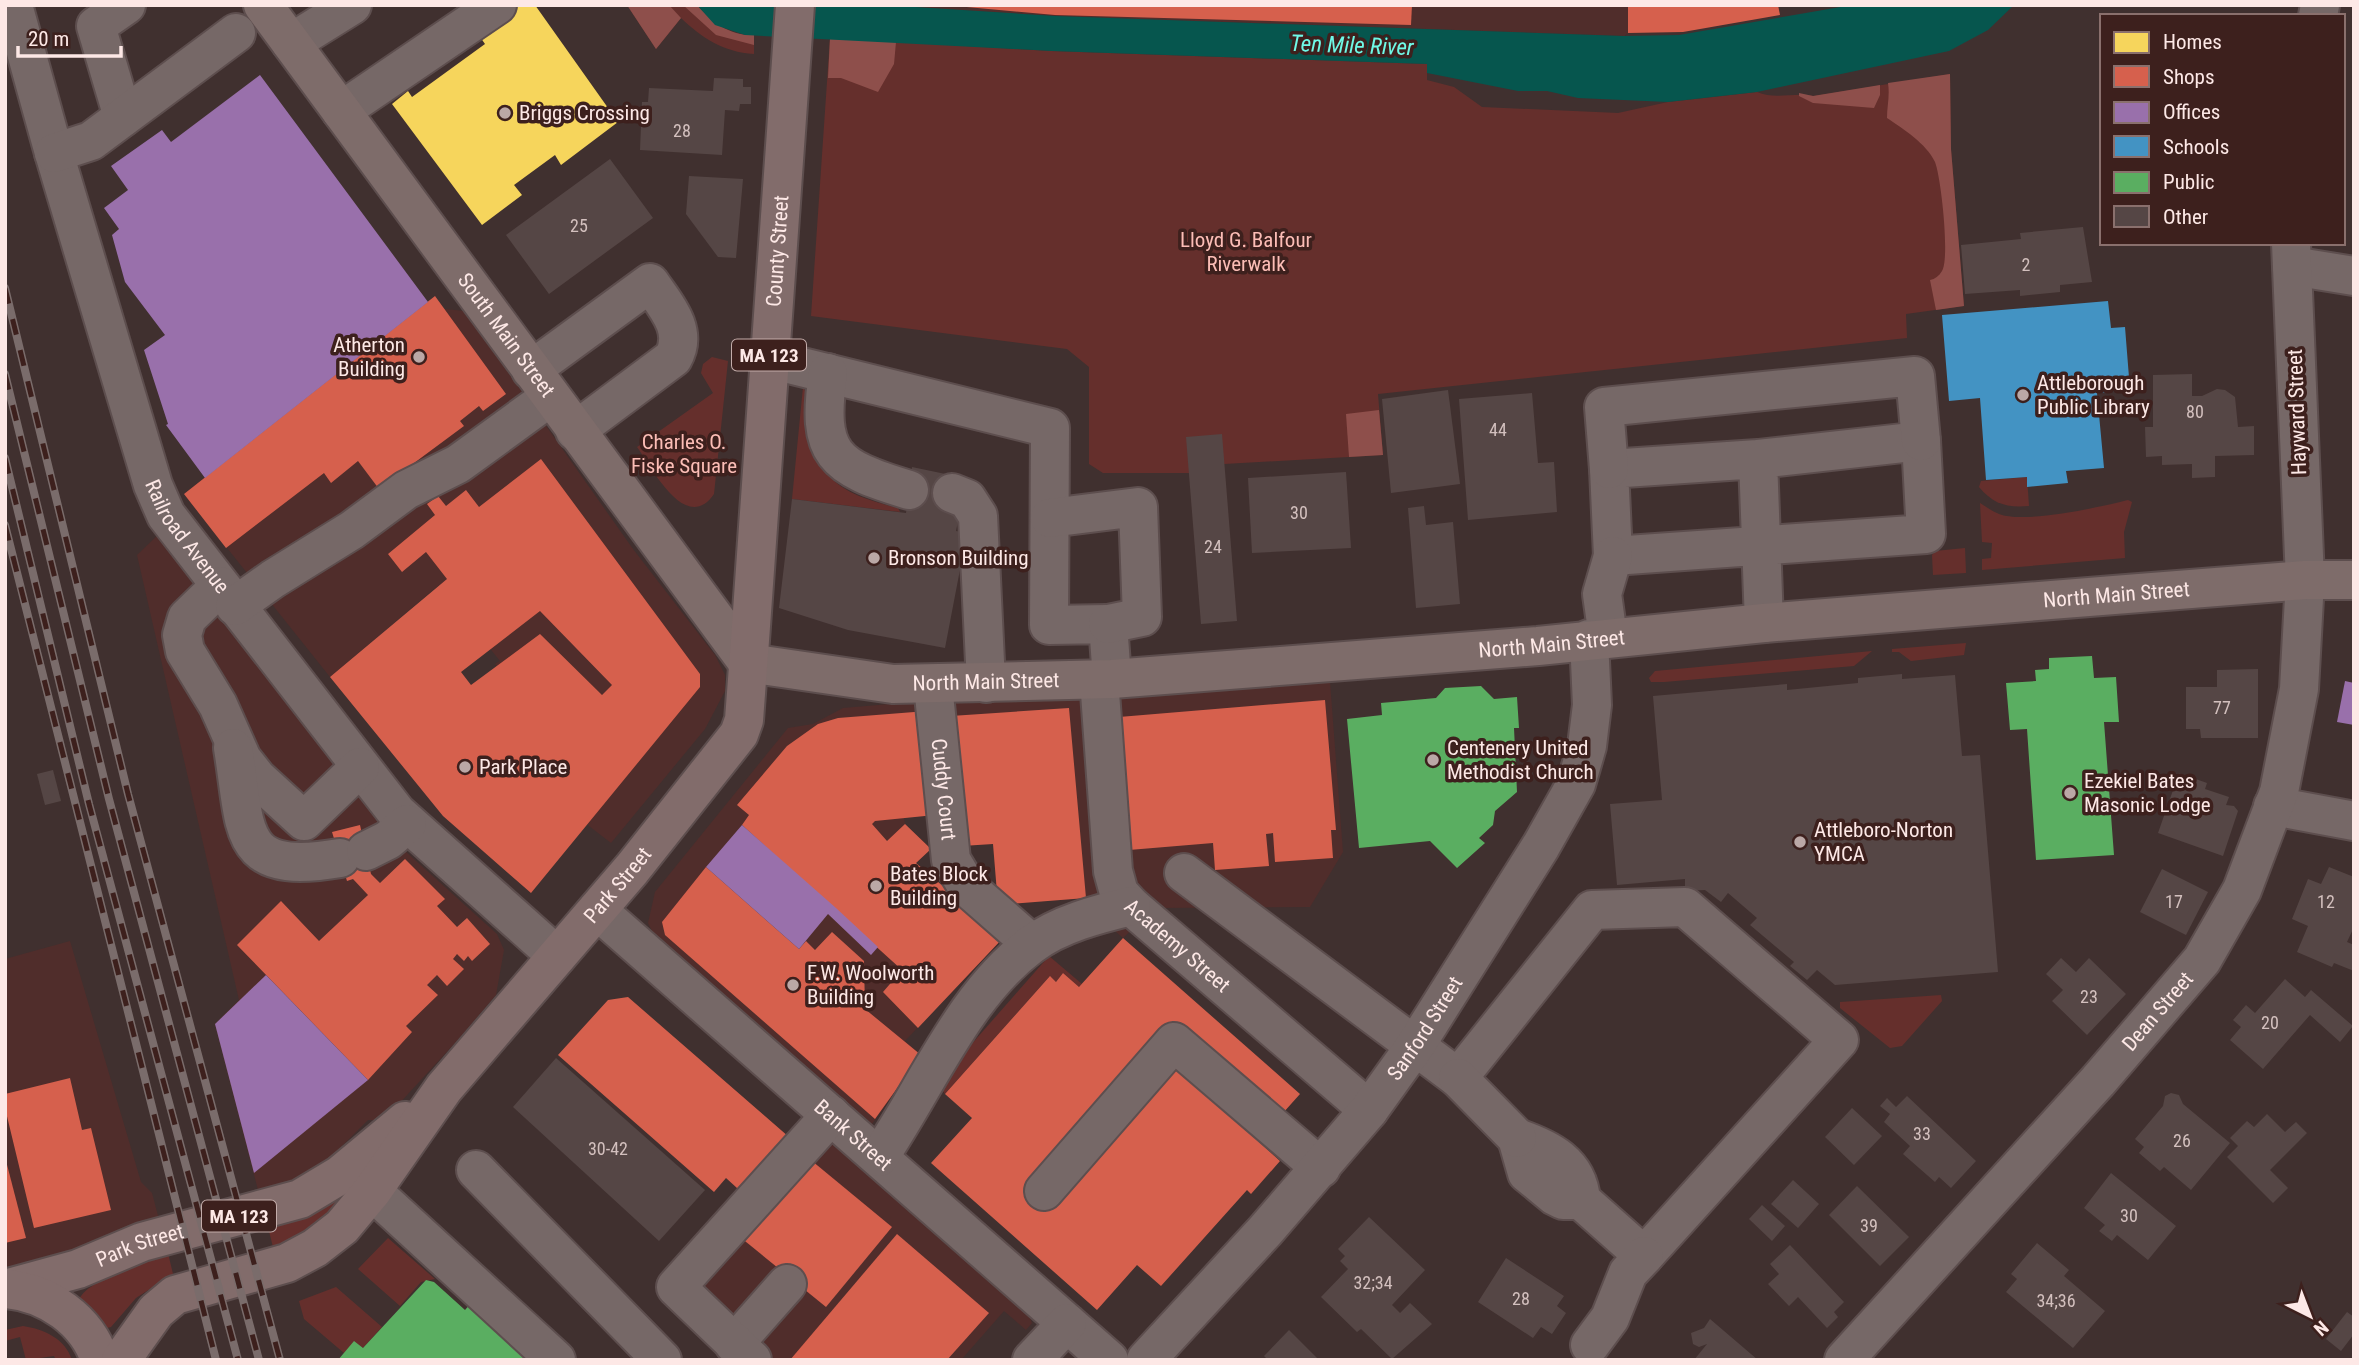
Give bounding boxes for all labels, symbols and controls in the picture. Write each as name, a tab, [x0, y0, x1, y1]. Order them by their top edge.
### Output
scale bar	[18, 14, 121, 58]
legend	[2100, 14, 2345, 245]
text: 20 m	[28, 27, 69, 51]
water label: Ten Mile River	[1290, 30, 1415, 61]
text: Homes	[2163, 30, 2222, 54]
text: Shops	[2163, 65, 2215, 89]
text: Offices	[2163, 100, 2220, 124]
place label: Briggs Crossing	[519, 101, 650, 125]
marker: Briggs Crossing	[497, 105, 513, 121]
house number: 28	[673, 120, 691, 141]
text: Schools	[2163, 135, 2229, 159]
text: Public	[2163, 170, 2215, 194]
street label: County Street	[762, 194, 793, 308]
text: Other	[2163, 205, 2208, 229]
house number: 25	[570, 215, 588, 236]
park label: Lloyd G. Balfour Riverwalk	[1180, 228, 1312, 276]
house number: 2	[2022, 254, 2031, 275]
street label: South Main Street	[453, 268, 560, 402]
place label: Atherton Building	[333, 333, 405, 381]
road number: MA 123	[732, 340, 806, 370]
marker: Atherton Building	[411, 349, 427, 365]
street label: Hayward Street	[2283, 349, 2311, 475]
place label: Attleborough Public Library	[2037, 371, 2150, 419]
marker: Attleborough Public Library	[2015, 387, 2031, 403]
house number: 80	[2186, 401, 2204, 422]
house number: 44	[1489, 419, 1507, 440]
park label: Charles O. Fiske Square	[631, 430, 737, 478]
street label: Railroad Avenue	[140, 476, 234, 598]
house number: 30	[1290, 502, 1308, 523]
house number: 24	[1204, 536, 1222, 557]
place label: Bronson Building	[888, 546, 1029, 570]
marker: Bronson Building	[866, 550, 882, 566]
street label: North Main Street	[2042, 577, 2190, 613]
street label: North Main Street	[1478, 625, 1626, 663]
street label: North Main Street	[912, 668, 1060, 696]
house number: 77	[2213, 697, 2231, 718]
place label: Centenery United Methodist Church	[1447, 736, 1594, 784]
street label: Cuddy Court	[927, 737, 961, 842]
marker: Centenery United Methodist Church	[1425, 752, 1441, 768]
place label: Park Place	[479, 755, 567, 779]
marker: Park Place	[457, 759, 473, 775]
place label: Ezekiel Bates Masonic Lodge	[2084, 769, 2211, 817]
marker: Ezekiel Bates Masonic Lodge	[2062, 785, 2078, 801]
place label: Attleboro-Norton YMCA	[1814, 818, 1953, 866]
marker: Attleboro-Norton YMCA	[1792, 834, 1808, 850]
street label: Park Street	[579, 843, 656, 928]
place label: Bates Block Building	[890, 862, 989, 910]
marker: Bates Block Building	[868, 878, 884, 894]
house number: 17	[2165, 891, 2183, 912]
house number: 12	[2317, 891, 2335, 912]
street label: Academy Street	[1120, 894, 1235, 997]
place label: F.W. Woolworth Building	[807, 961, 934, 1009]
street label: Dean Street	[2117, 967, 2198, 1056]
street label: Sanford Street	[1382, 972, 1468, 1085]
marker: F.W. Woolworth Building	[785, 977, 801, 993]
house number: 23	[2080, 986, 2098, 1007]
house number: 20	[2261, 1012, 2279, 1033]
street label: Bank Street	[809, 1095, 897, 1176]
house number: 33	[1913, 1123, 1931, 1144]
house number: 26	[2173, 1130, 2191, 1151]
house number: 30-42	[588, 1138, 628, 1159]
road number: MA 123	[202, 1200, 276, 1232]
house number: 30	[2120, 1205, 2138, 1226]
house number: 39	[1860, 1215, 1878, 1236]
street label: Park Street	[92, 1219, 186, 1272]
house number: 32;34	[1353, 1272, 1393, 1293]
north arrow	[2275, 1281, 2345, 1351]
house number: 28	[1512, 1288, 1530, 1309]
house number: 34;36	[2036, 1290, 2076, 1311]
text: N	[2309, 1316, 2333, 1341]

